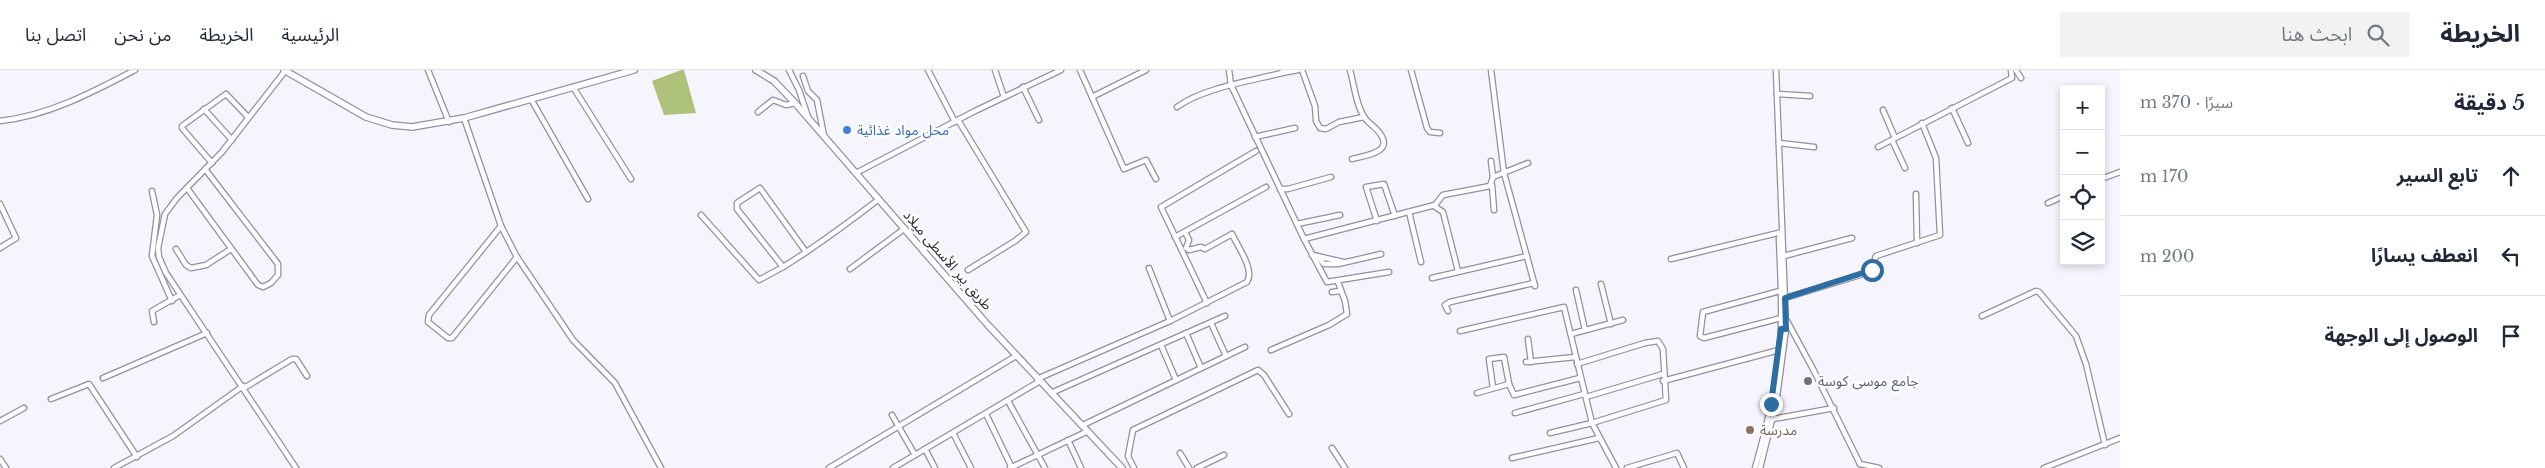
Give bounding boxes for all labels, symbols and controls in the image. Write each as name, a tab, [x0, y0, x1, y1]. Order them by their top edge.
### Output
search box	[2060, 12, 2410, 57]
text: الخريطة	[2440, 19, 2520, 48]
icon: search	[2364, 21, 2392, 49]
text: ابحث هنا	[2281, 23, 2352, 46]
text: اتصل بنا	[25, 24, 86, 46]
text: من نحن	[114, 24, 172, 46]
text: الخريطة	[200, 24, 253, 46]
text: الرئيسية	[281, 24, 339, 46]
map controls	[2060, 85, 2105, 265]
button: +	[2060, 85, 2105, 130]
text: 5 دقيقة	[2454, 90, 2525, 116]
text: سيرًا · 370 m	[2140, 92, 2233, 112]
place label: محل مواد غذائية	[857, 121, 949, 139]
marker: محل مواد غذائية	[841, 124, 853, 136]
button: −	[2060, 130, 2105, 175]
icon: ahead	[2497, 162, 2525, 190]
text: تابع السير	[2397, 164, 2478, 187]
text: 170 m	[2140, 166, 2188, 186]
button: locate	[2060, 175, 2105, 220]
street label: طريق بير الأسطى ميلاد	[899, 206, 996, 314]
button: layers	[2060, 220, 2105, 265]
icon: left	[2497, 242, 2525, 270]
text: انعطف يسارًا	[2371, 244, 2478, 267]
text: 200 m	[2140, 246, 2194, 266]
route start	[1861, 259, 1884, 282]
icon: arrive	[2497, 322, 2525, 350]
text: الوصول إلى الوجهة	[2324, 324, 2478, 347]
place label: جامع موسى كوسة	[1818, 372, 1919, 392]
marker: جامع موسى كوسة	[1802, 375, 1814, 387]
route end	[1760, 393, 1783, 416]
place label: مدرسة	[1760, 421, 1797, 439]
marker: مدرسة	[1744, 424, 1756, 436]

